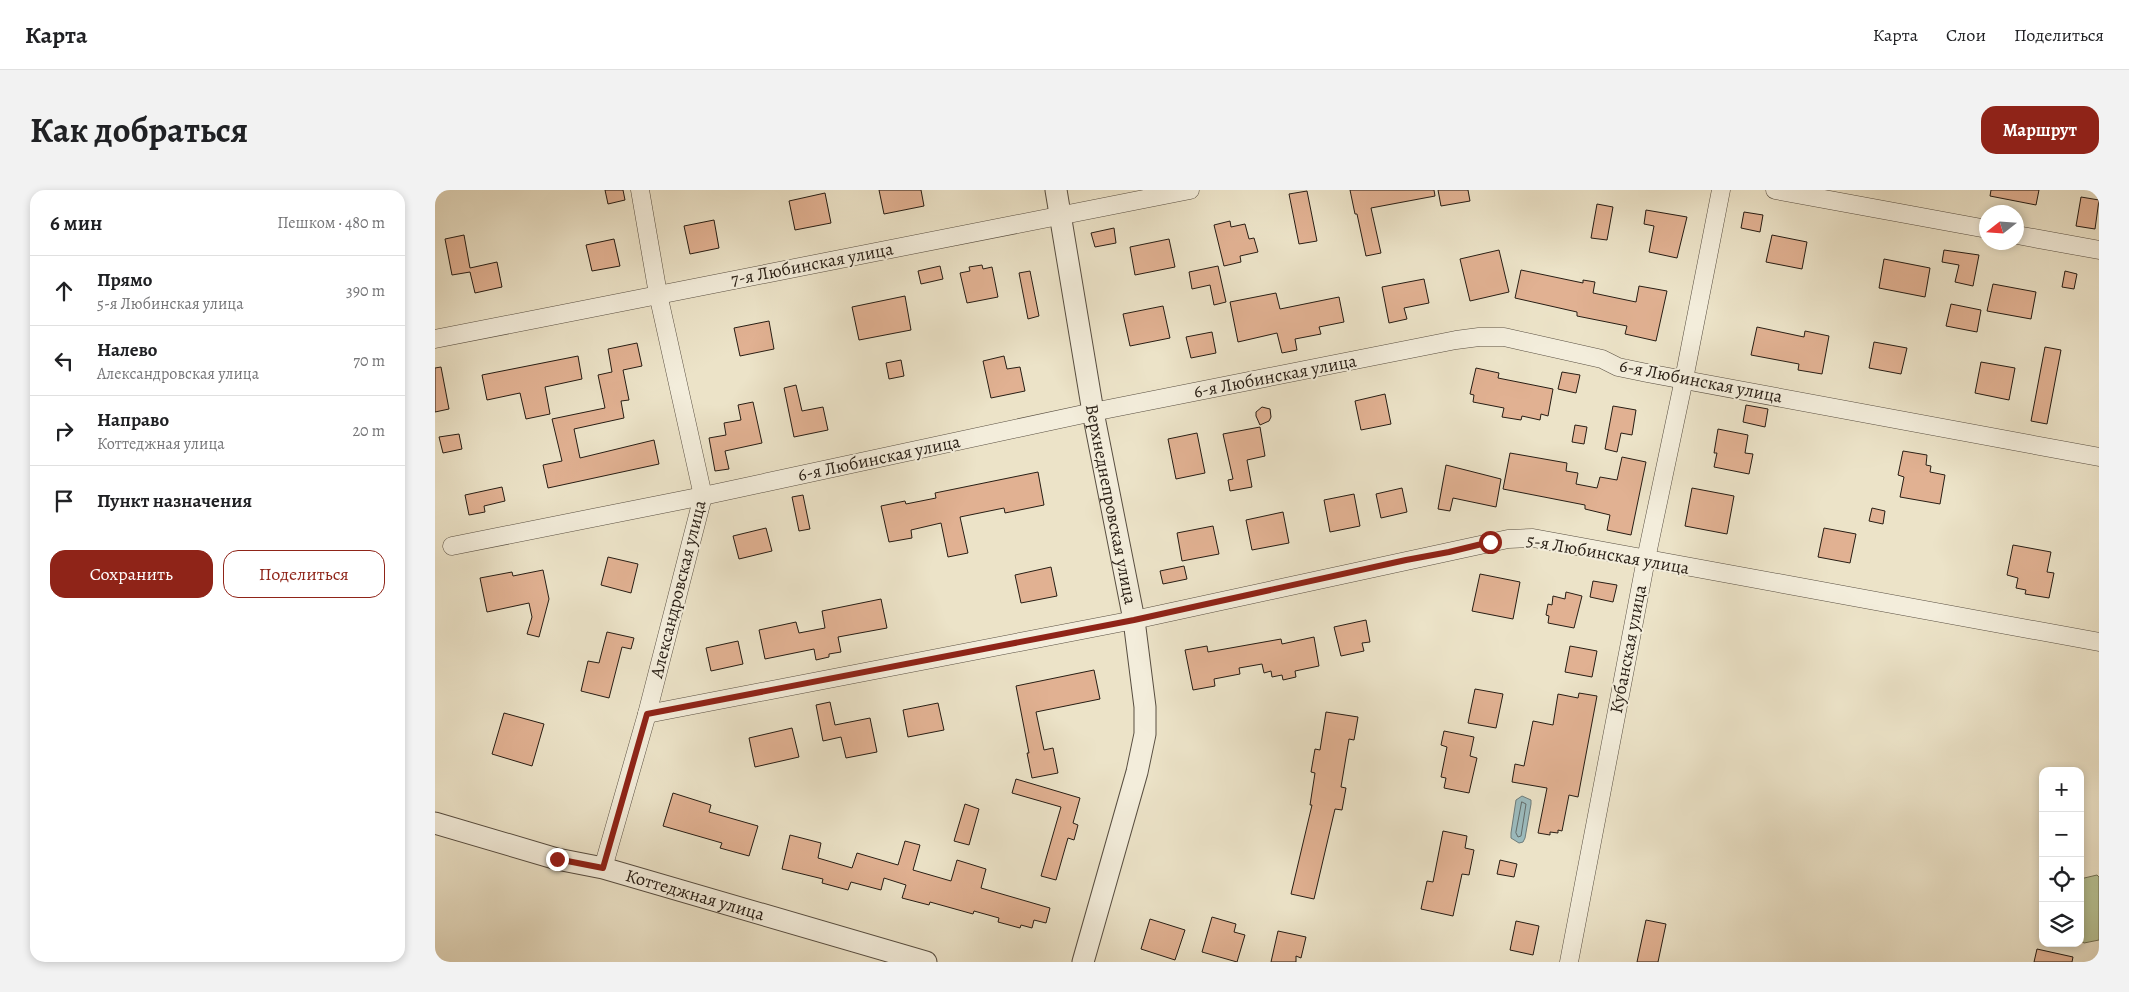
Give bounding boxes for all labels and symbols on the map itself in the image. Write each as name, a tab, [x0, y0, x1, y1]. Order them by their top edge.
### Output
north arrow	[1979, 205, 2024, 250]
street label: 7-я Любинская улица	[729, 236, 896, 292]
street label: 6-я Любинская улица	[1191, 348, 1359, 404]
street label: 6-я Любинская улица	[1617, 353, 1785, 409]
street label: Верхнеднепровская улица	[1080, 402, 1143, 607]
street label: 6-я Любинская улица	[796, 429, 963, 487]
street label: Александровская улица	[644, 497, 712, 681]
street label: 5-я Любинская улица	[1525, 528, 1692, 580]
route start	[1479, 531, 1502, 554]
street label: Кубанская улица	[1604, 582, 1652, 715]
route end	[546, 848, 569, 871]
street label: Коттеджная улица	[623, 863, 768, 927]

